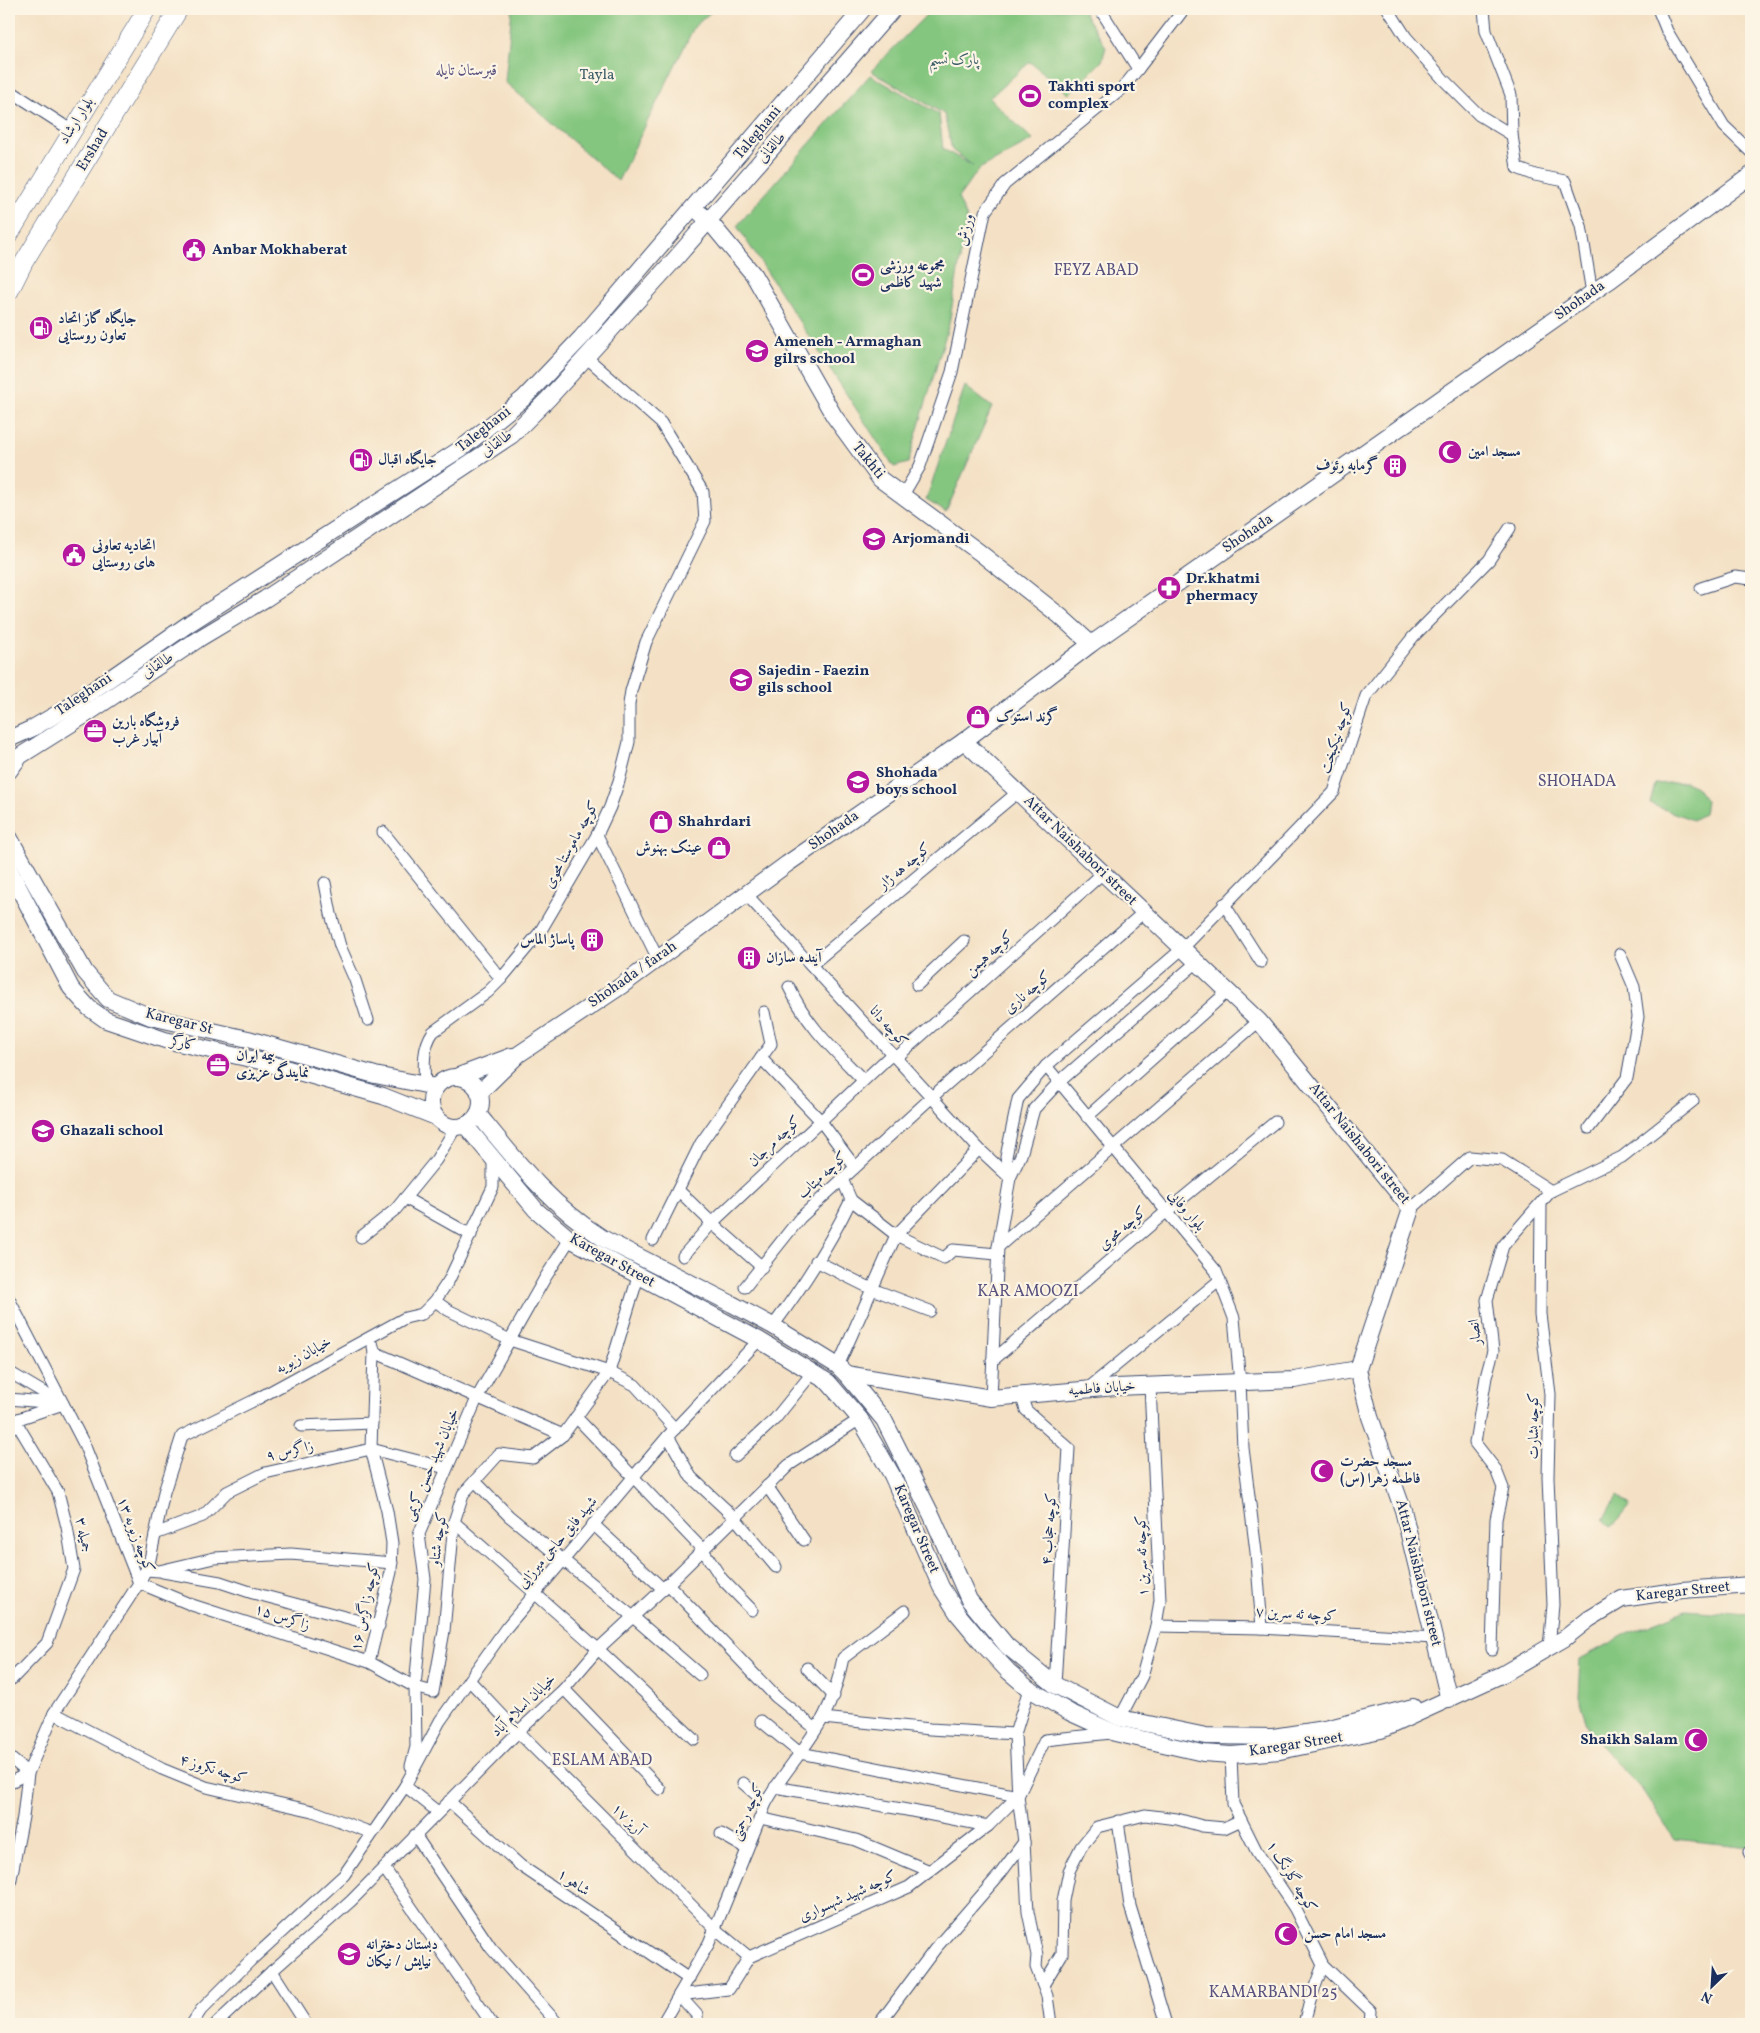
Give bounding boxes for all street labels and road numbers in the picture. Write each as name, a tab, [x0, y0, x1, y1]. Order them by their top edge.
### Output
street label: بلوار ارشاد	[54, 93, 100, 148]
street label: Taleghani	[729, 102, 787, 164]
street label: Ershad	[72, 125, 114, 175]
street label: طالقانی	[753, 128, 791, 168]
street label: ورزش	[952, 212, 980, 248]
street label: Shohada	[1550, 276, 1610, 326]
street label: Taleghani	[452, 402, 516, 458]
street label: طالقانی	[477, 425, 517, 463]
street label: Takhti	[847, 438, 889, 484]
street label: Shohada	[1218, 509, 1278, 559]
street label: طالقانی	[138, 648, 178, 684]
street label: Taleghani	[51, 668, 117, 722]
street label: کوچه نیکبخت	[1316, 699, 1358, 777]
street label: Attar Naishabori street	[1018, 791, 1142, 911]
street label: کوچه ماموستا محوی	[539, 797, 605, 893]
street label: Shohada	[804, 806, 864, 856]
street label: کوچه هه ژار	[872, 839, 936, 897]
street label: کوچه هیمن	[961, 926, 1019, 982]
street label: Shohada / farah	[584, 936, 682, 1013]
street label: کوچه ناری	[1000, 967, 1056, 1019]
street label: کوچه دانا	[864, 1002, 912, 1052]
street label: Karegar St	[143, 1003, 215, 1041]
street label: کارگر	[166, 1030, 198, 1057]
street label: Attar Naishabori street	[1303, 1079, 1415, 1209]
street label: کوچه مرجان	[744, 1111, 806, 1173]
street label: کوچه مهتاب	[793, 1147, 853, 1205]
street label: بلوار وفایی	[1162, 1186, 1210, 1236]
street label: کوچه محوی	[1094, 1202, 1152, 1256]
street label: Karegar Street	[565, 1229, 659, 1293]
street label: انصار	[1464, 1318, 1488, 1348]
street label: خیابان زیویه	[272, 1332, 336, 1380]
street label: خیابان فاطمیه	[1068, 1376, 1136, 1402]
street label: کوچه بشارت	[1524, 1393, 1545, 1459]
street label: خیابان شهید حسن کریمی	[399, 1405, 465, 1525]
street label: زاگرس ۹	[264, 1435, 316, 1468]
street label: Karegar Street	[888, 1481, 944, 1577]
street label: شهید فایق حاجی میرزایی	[513, 1492, 603, 1594]
street label: کوچه حجاب ۴	[1037, 1492, 1063, 1566]
street label: کوچه زیویه ۱۳	[111, 1494, 159, 1576]
street label: Attar Naishabori street	[1390, 1497, 1446, 1649]
street label: کوچه شتاو	[425, 1511, 453, 1569]
street label: کوچه ئه سرین ۱	[1131, 1515, 1155, 1597]
street label: جمیله ۳	[69, 1516, 97, 1554]
street label: کوچه زاگرس ۱۶	[345, 1561, 386, 1653]
street label: Karegar Street	[1635, 1577, 1731, 1607]
street label: زاگرس ۱۵	[251, 1598, 313, 1637]
street label: کوچه ئه سرین ۷	[1255, 1602, 1337, 1628]
street label: خیابان اسلام آباد	[487, 1670, 562, 1743]
street label: Karegar Street	[1248, 1727, 1344, 1763]
street label: کوچه نکروز ۴	[177, 1750, 249, 1790]
street label: کوچه رحمتی	[726, 1780, 770, 1844]
street label: آریز ۱۷	[606, 1799, 649, 1842]
street label: کوچه گلرنگ ۱	[1261, 1836, 1322, 1917]
street label: شاهو ۱	[552, 1864, 594, 1902]
street label: کوچه شهید شهسواری	[796, 1866, 900, 1928]

